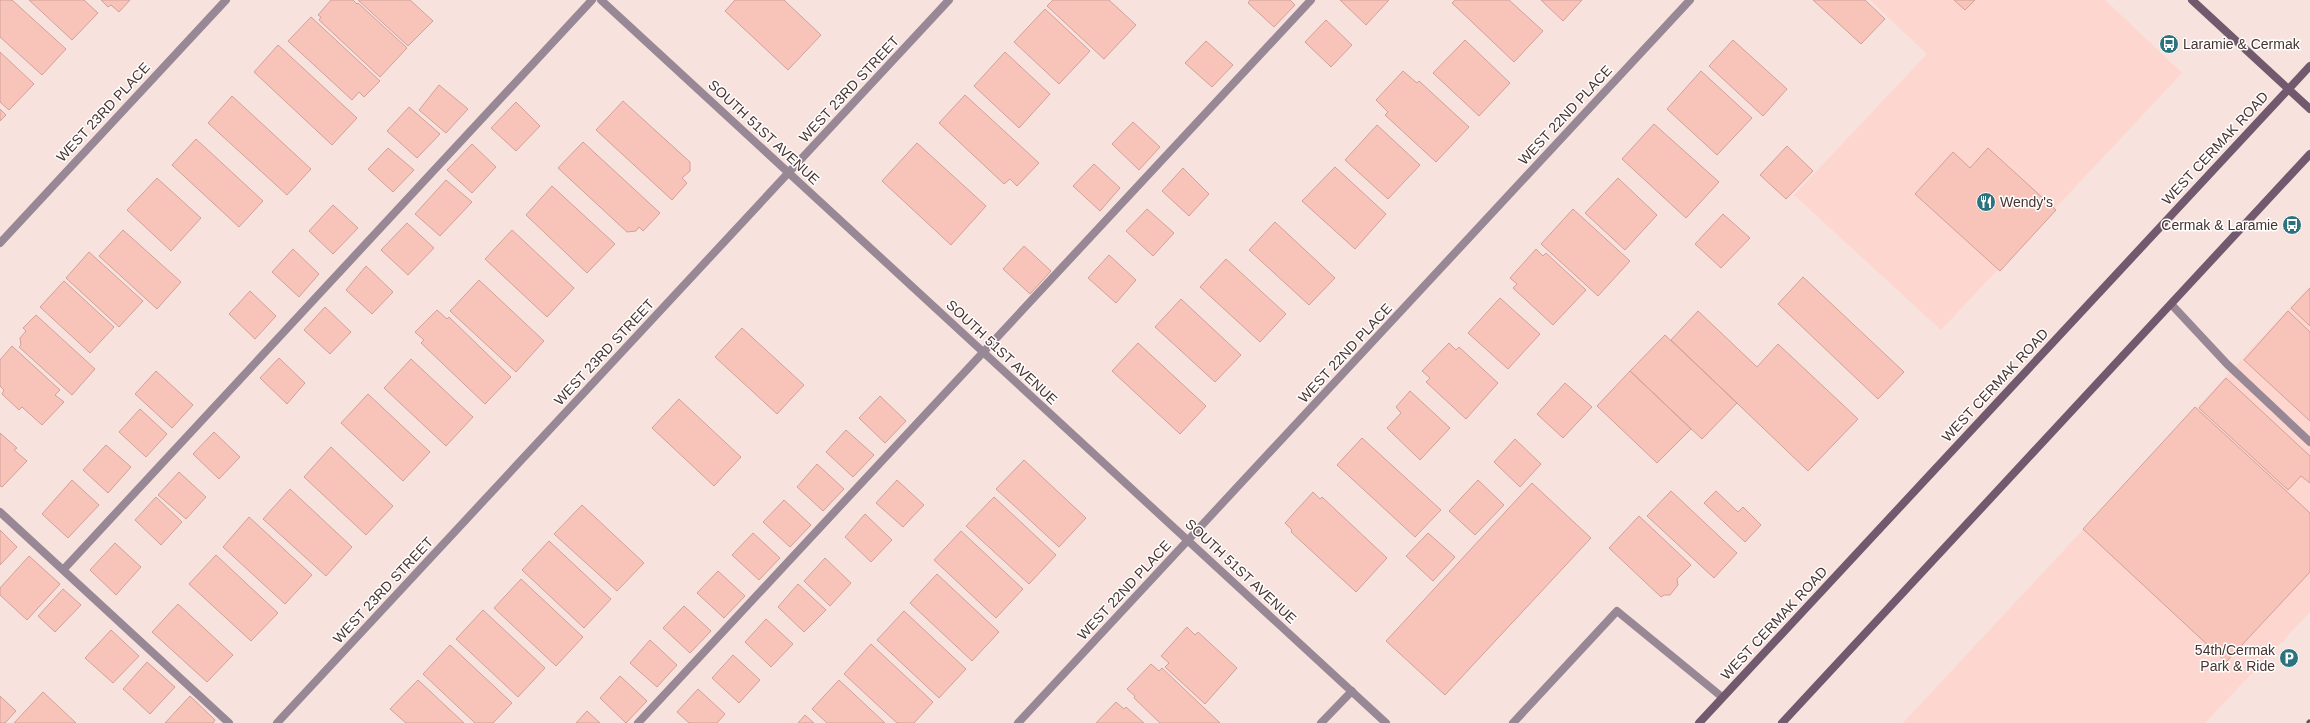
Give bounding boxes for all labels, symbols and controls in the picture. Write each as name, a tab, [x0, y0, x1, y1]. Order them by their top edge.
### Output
street label: WEST 23RD STREET	[796, 32, 903, 145]
bus stop icon: Laramie & Cermak	[2158, 33, 2180, 55]
place label: Laramie & Cermak	[2183, 36, 2301, 52]
street label: WEST 23RD PLACE	[53, 59, 153, 165]
street label: WEST 22ND PLACE	[1515, 62, 1615, 168]
street label: SOUTH 51ST AVENUE	[705, 76, 823, 188]
street label: WEST CERMAK ROAD	[2159, 88, 2271, 208]
restaurant icon: Wendy's	[1975, 191, 1997, 213]
place label: Wendy's	[2000, 194, 2053, 210]
bus stop icon: Cermak & Laramie	[2281, 214, 2303, 236]
place label: Cermak & Laramie	[2161, 217, 2278, 233]
street label: WEST 23RD STREET	[551, 295, 658, 408]
street label: SOUTH 51ST AVENUE	[943, 296, 1061, 408]
street label: WEST 22ND PLACE	[1295, 300, 1395, 406]
street label: WEST CERMAK ROAD	[1939, 325, 2051, 445]
street label: SOUTH 51ST AVENUE	[1182, 515, 1300, 627]
street label: WEST 23RD STREET	[330, 533, 437, 646]
street label: WEST 22ND PLACE	[1074, 537, 1174, 643]
street label: WEST CERMAK ROAD	[1718, 563, 1830, 683]
place label: 54th/Cermak Park & Ride	[2195, 642, 2276, 674]
parking icon: 54th/Cermak Park & Ride	[2278, 647, 2300, 669]

